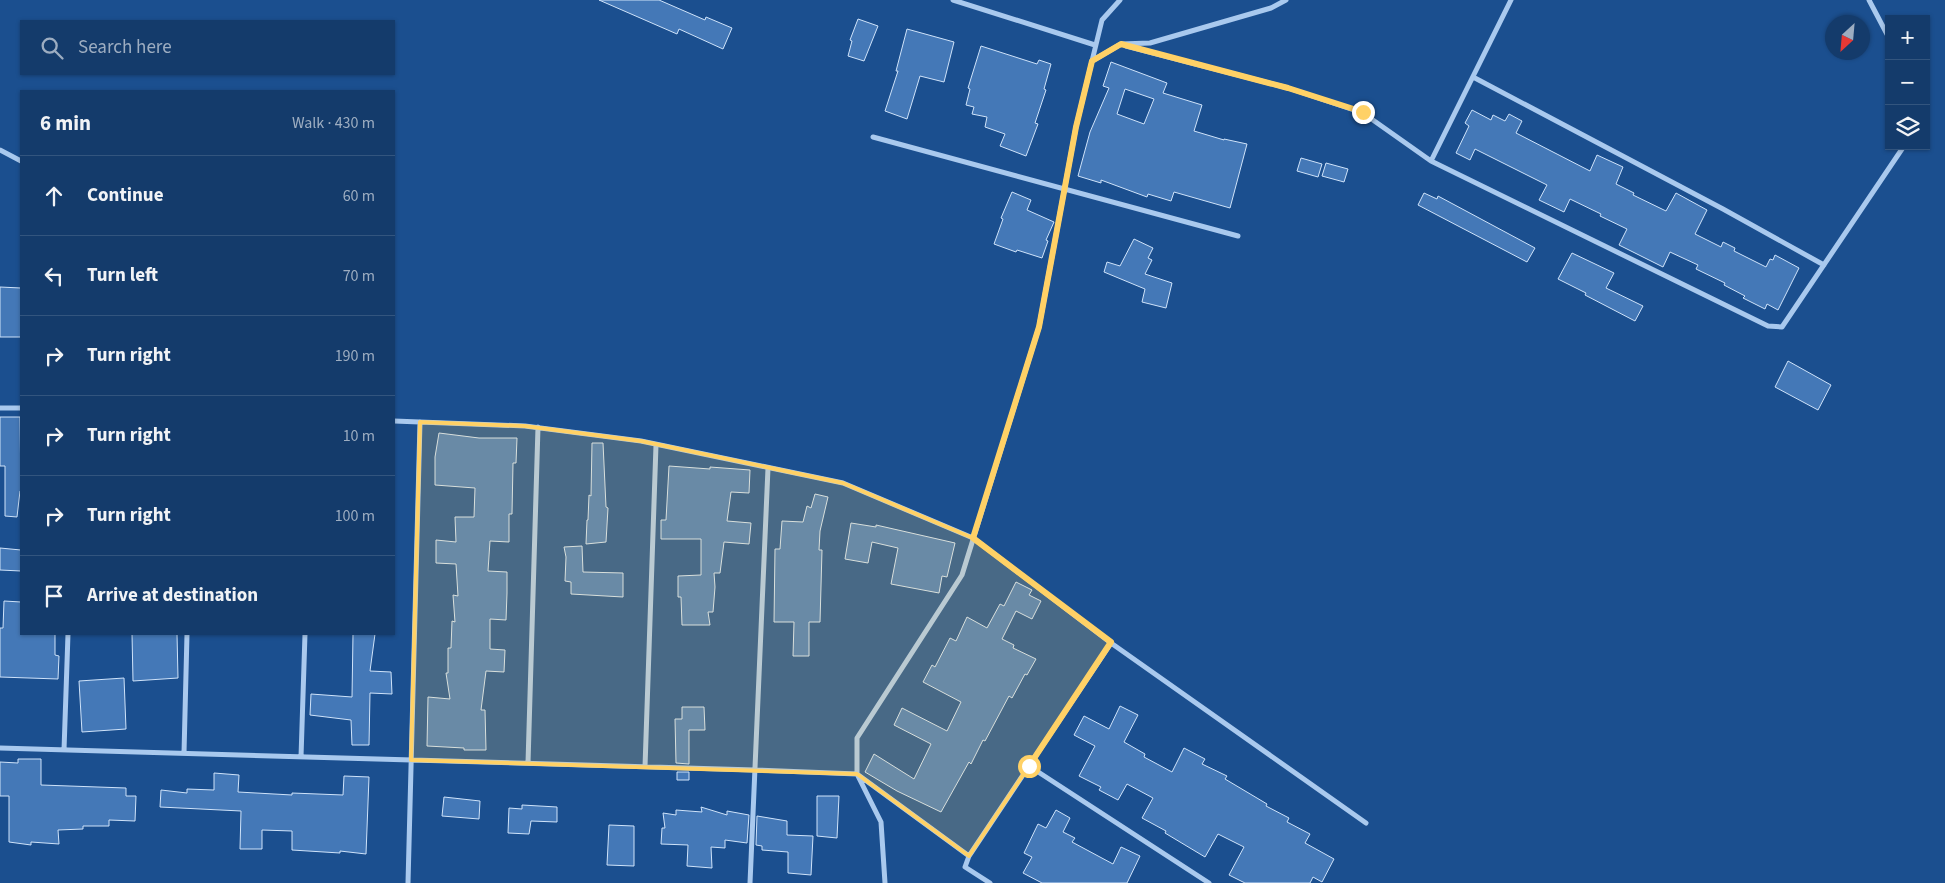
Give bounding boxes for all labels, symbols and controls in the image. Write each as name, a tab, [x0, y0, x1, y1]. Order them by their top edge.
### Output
north arrow	[1825, 15, 1870, 60]
map controls	[1885, 15, 1930, 150]
button: +	[1885, 15, 1930, 60]
search box	[20, 20, 395, 75]
icon: search	[38, 34, 66, 62]
text: Search here	[78, 34, 172, 61]
button: −	[1885, 60, 1930, 105]
route end	[1352, 101, 1375, 124]
button: layers	[1885, 105, 1930, 150]
text: 6 min	[40, 108, 91, 138]
text: Walk · 430 m	[292, 112, 375, 134]
icon: ahead	[40, 182, 68, 210]
text: Continue	[87, 182, 164, 209]
text: 60 m	[343, 185, 375, 207]
icon: left	[40, 262, 68, 290]
text: Turn left	[87, 262, 158, 289]
text: 70 m	[343, 265, 375, 287]
icon: right	[40, 342, 68, 370]
text: Turn right	[87, 342, 171, 369]
text: 190 m	[335, 345, 375, 367]
icon: right	[40, 422, 68, 450]
text: Turn right	[87, 422, 171, 449]
text: 10 m	[343, 425, 375, 447]
icon: right	[40, 502, 68, 530]
text: Turn right	[87, 502, 171, 529]
text: 100 m	[335, 505, 375, 527]
icon: arrive	[40, 582, 68, 610]
text: Arrive at destination	[87, 582, 258, 609]
route start	[1018, 755, 1041, 778]

